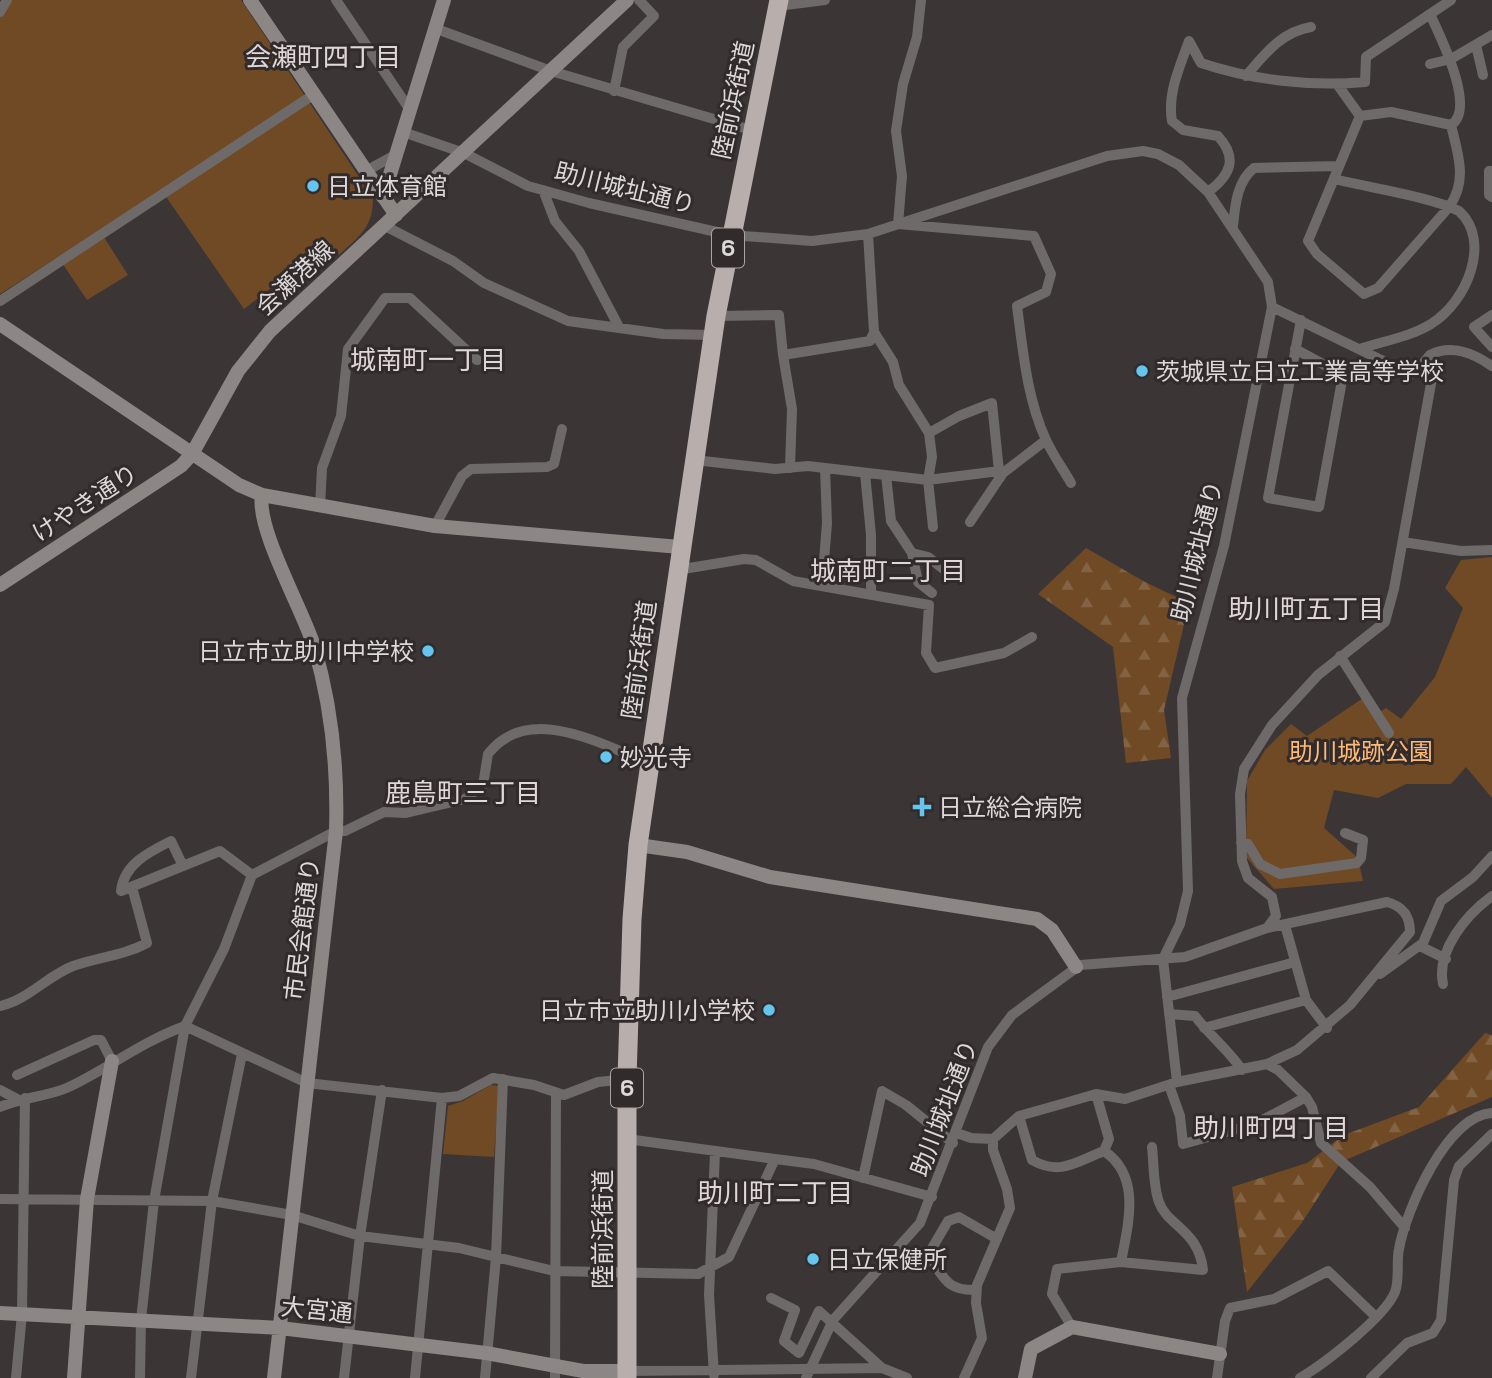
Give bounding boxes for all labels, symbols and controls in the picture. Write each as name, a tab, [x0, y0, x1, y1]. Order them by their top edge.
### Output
street label: 陸前浜街道	[705, 38, 761, 162]
district label: 会瀬町四丁目	[245, 40, 401, 74]
street label: 助川城址通り	[551, 156, 699, 220]
place label: 日立体育館	[327, 171, 447, 202]
marker: 日立体育館	[305, 178, 321, 194]
road number: 6	[712, 229, 744, 268]
street label: 会瀬港線	[249, 234, 341, 322]
district label: 城南町一丁目	[350, 343, 506, 377]
place label: 茨城県立日立工業高等学校	[1156, 356, 1444, 387]
marker: 茨城県立日立工業高等学校	[1134, 363, 1150, 379]
street label: けやき通り	[26, 457, 144, 549]
street label: 助川城址通り	[1165, 477, 1229, 625]
district label: 城南町二丁目	[810, 554, 966, 588]
district label: 助川町五丁目	[1228, 592, 1384, 626]
street label: 陸前浜街道	[615, 598, 663, 722]
place label: 日立市立助川中学校	[198, 636, 414, 667]
marker: 日立市立助川中学校	[420, 643, 436, 659]
park label: 助川城跡公園	[1289, 736, 1433, 767]
place label: 妙光寺	[620, 742, 692, 773]
marker: 妙光寺	[598, 749, 614, 765]
district label: 鹿島町三丁目	[385, 776, 541, 810]
place label: 日立総合病院	[938, 792, 1082, 823]
marker: 日立総合病院	[912, 797, 932, 817]
street label: 市民会館通り	[278, 856, 326, 1002]
place label: 日立市立助川小学校	[539, 995, 755, 1026]
marker: 日立市立助川小学校	[761, 1002, 777, 1018]
street label: 助川城址通り	[904, 1035, 984, 1181]
road number: 6	[611, 1068, 643, 1107]
district label: 助川町四丁目	[1193, 1111, 1349, 1145]
street label: 陸前浜街道	[587, 1169, 618, 1289]
district label: 助川町二丁目	[697, 1176, 853, 1210]
place label: 日立保健所	[827, 1244, 947, 1275]
marker: 日立保健所	[805, 1251, 821, 1267]
street label: 大宮通	[280, 1291, 354, 1329]

